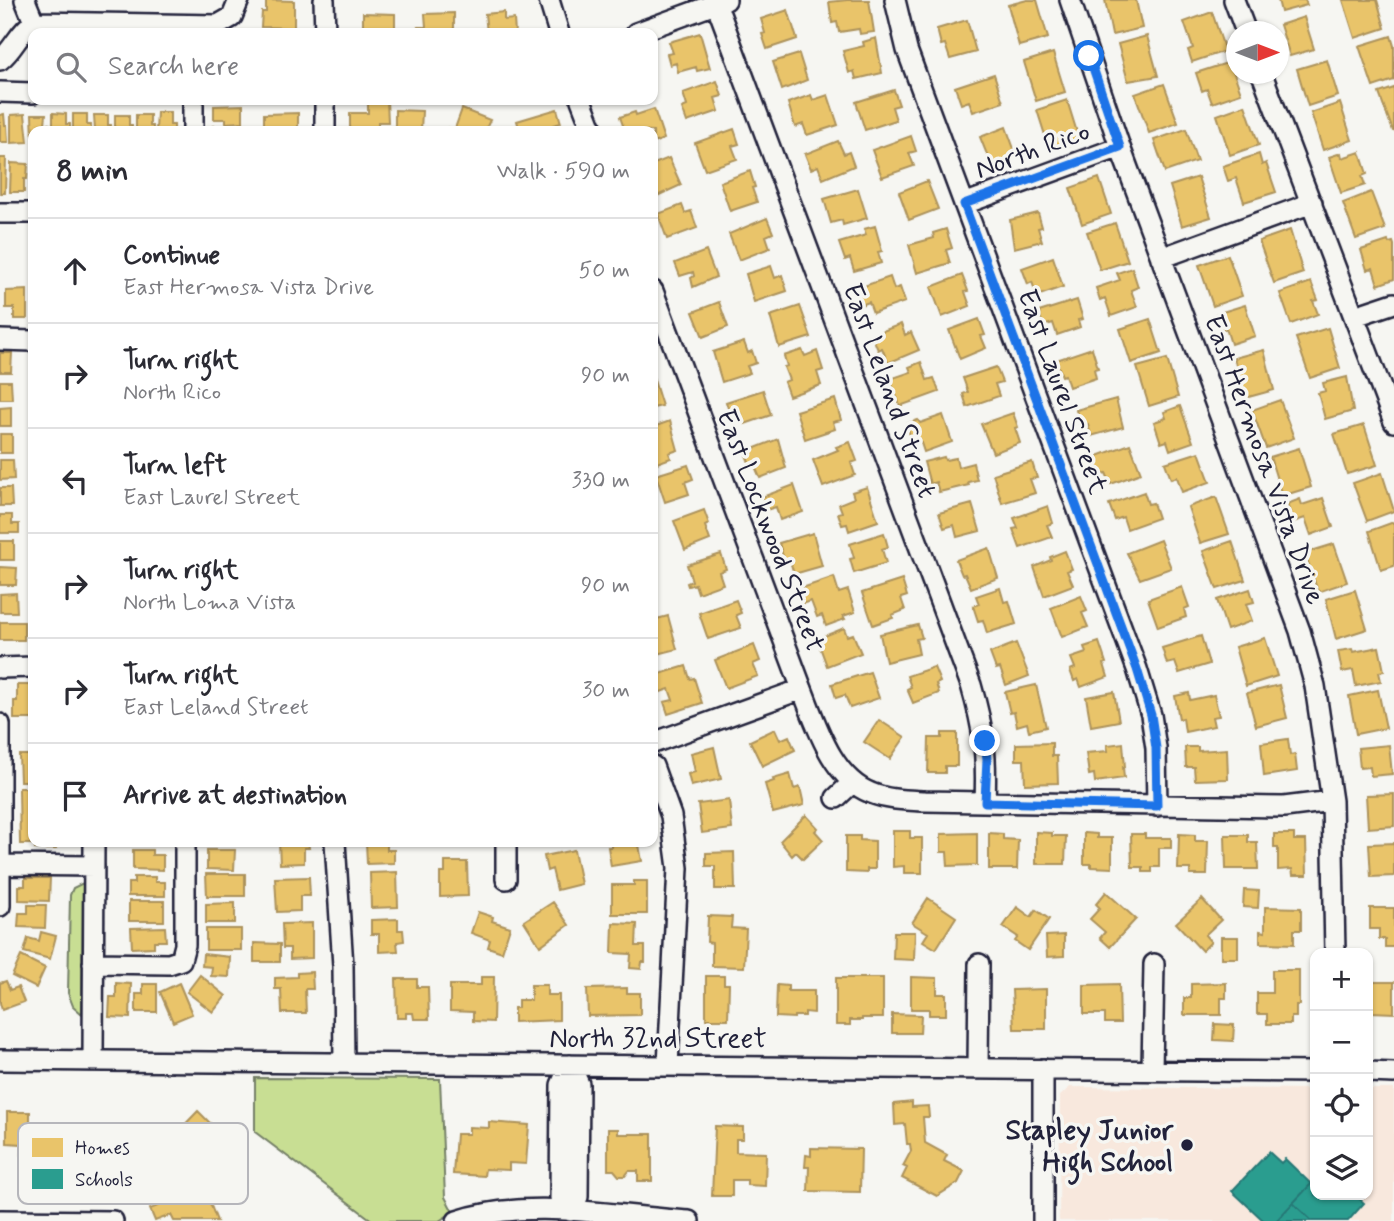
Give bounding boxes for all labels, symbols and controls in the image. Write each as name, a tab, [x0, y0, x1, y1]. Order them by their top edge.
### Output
north arrow	[1226, 21, 1289, 84]
search box	[28, 28, 658, 105]
route start	[1073, 40, 1104, 71]
icon: search	[52, 48, 90, 86]
text: Search here	[108, 50, 239, 84]
street label: North Rico	[970, 114, 1095, 189]
text: 8 min	[56, 152, 129, 191]
text: Walk · 590 m	[497, 157, 630, 187]
text: Continue	[123, 239, 220, 273]
icon: ahead	[56, 252, 94, 290]
text: 50 m	[579, 256, 630, 286]
text: East Hermosa Vista Drive	[123, 273, 374, 303]
street label: East Leland Street	[833, 278, 945, 503]
street label: East Laurel Street	[1007, 284, 1116, 500]
street label: East Hermosa Vista Drive	[1194, 310, 1333, 610]
text: Turn right	[123, 344, 239, 378]
icon: right	[56, 357, 94, 395]
text: 90 m	[581, 361, 630, 391]
text: North Rico	[123, 378, 221, 408]
street label: East Lockwood Street	[706, 404, 833, 657]
text: Turn left	[123, 449, 227, 483]
icon: left	[56, 462, 94, 500]
text: 330 m	[572, 466, 630, 496]
text: East Laurel Street	[123, 483, 300, 513]
text: Turn right	[123, 554, 239, 588]
icon: right	[56, 567, 94, 605]
text: 90 m	[581, 571, 630, 601]
text: North Loma Vista	[123, 588, 296, 618]
text: Turn right	[123, 659, 239, 693]
icon: right	[56, 672, 94, 710]
text: 30 m	[582, 676, 630, 706]
text: East Leland Street	[123, 693, 309, 723]
route end	[969, 725, 1000, 756]
icon: arrive	[56, 777, 94, 815]
text: Arrive at destination	[123, 779, 347, 813]
map controls	[1310, 948, 1373, 1200]
button: +	[1310, 948, 1373, 1011]
button: −	[1310, 1011, 1373, 1074]
street label: North 32nd Street	[549, 1021, 767, 1058]
button: locate	[1310, 1074, 1373, 1137]
place label: Stapley Junior High School	[1006, 1113, 1174, 1185]
legend	[18, 1123, 248, 1204]
text: Homes	[75, 1136, 130, 1161]
marker: Stapley Junior High School	[1179, 1137, 1195, 1153]
button: layers	[1310, 1137, 1373, 1200]
text: Schools	[75, 1168, 133, 1193]

